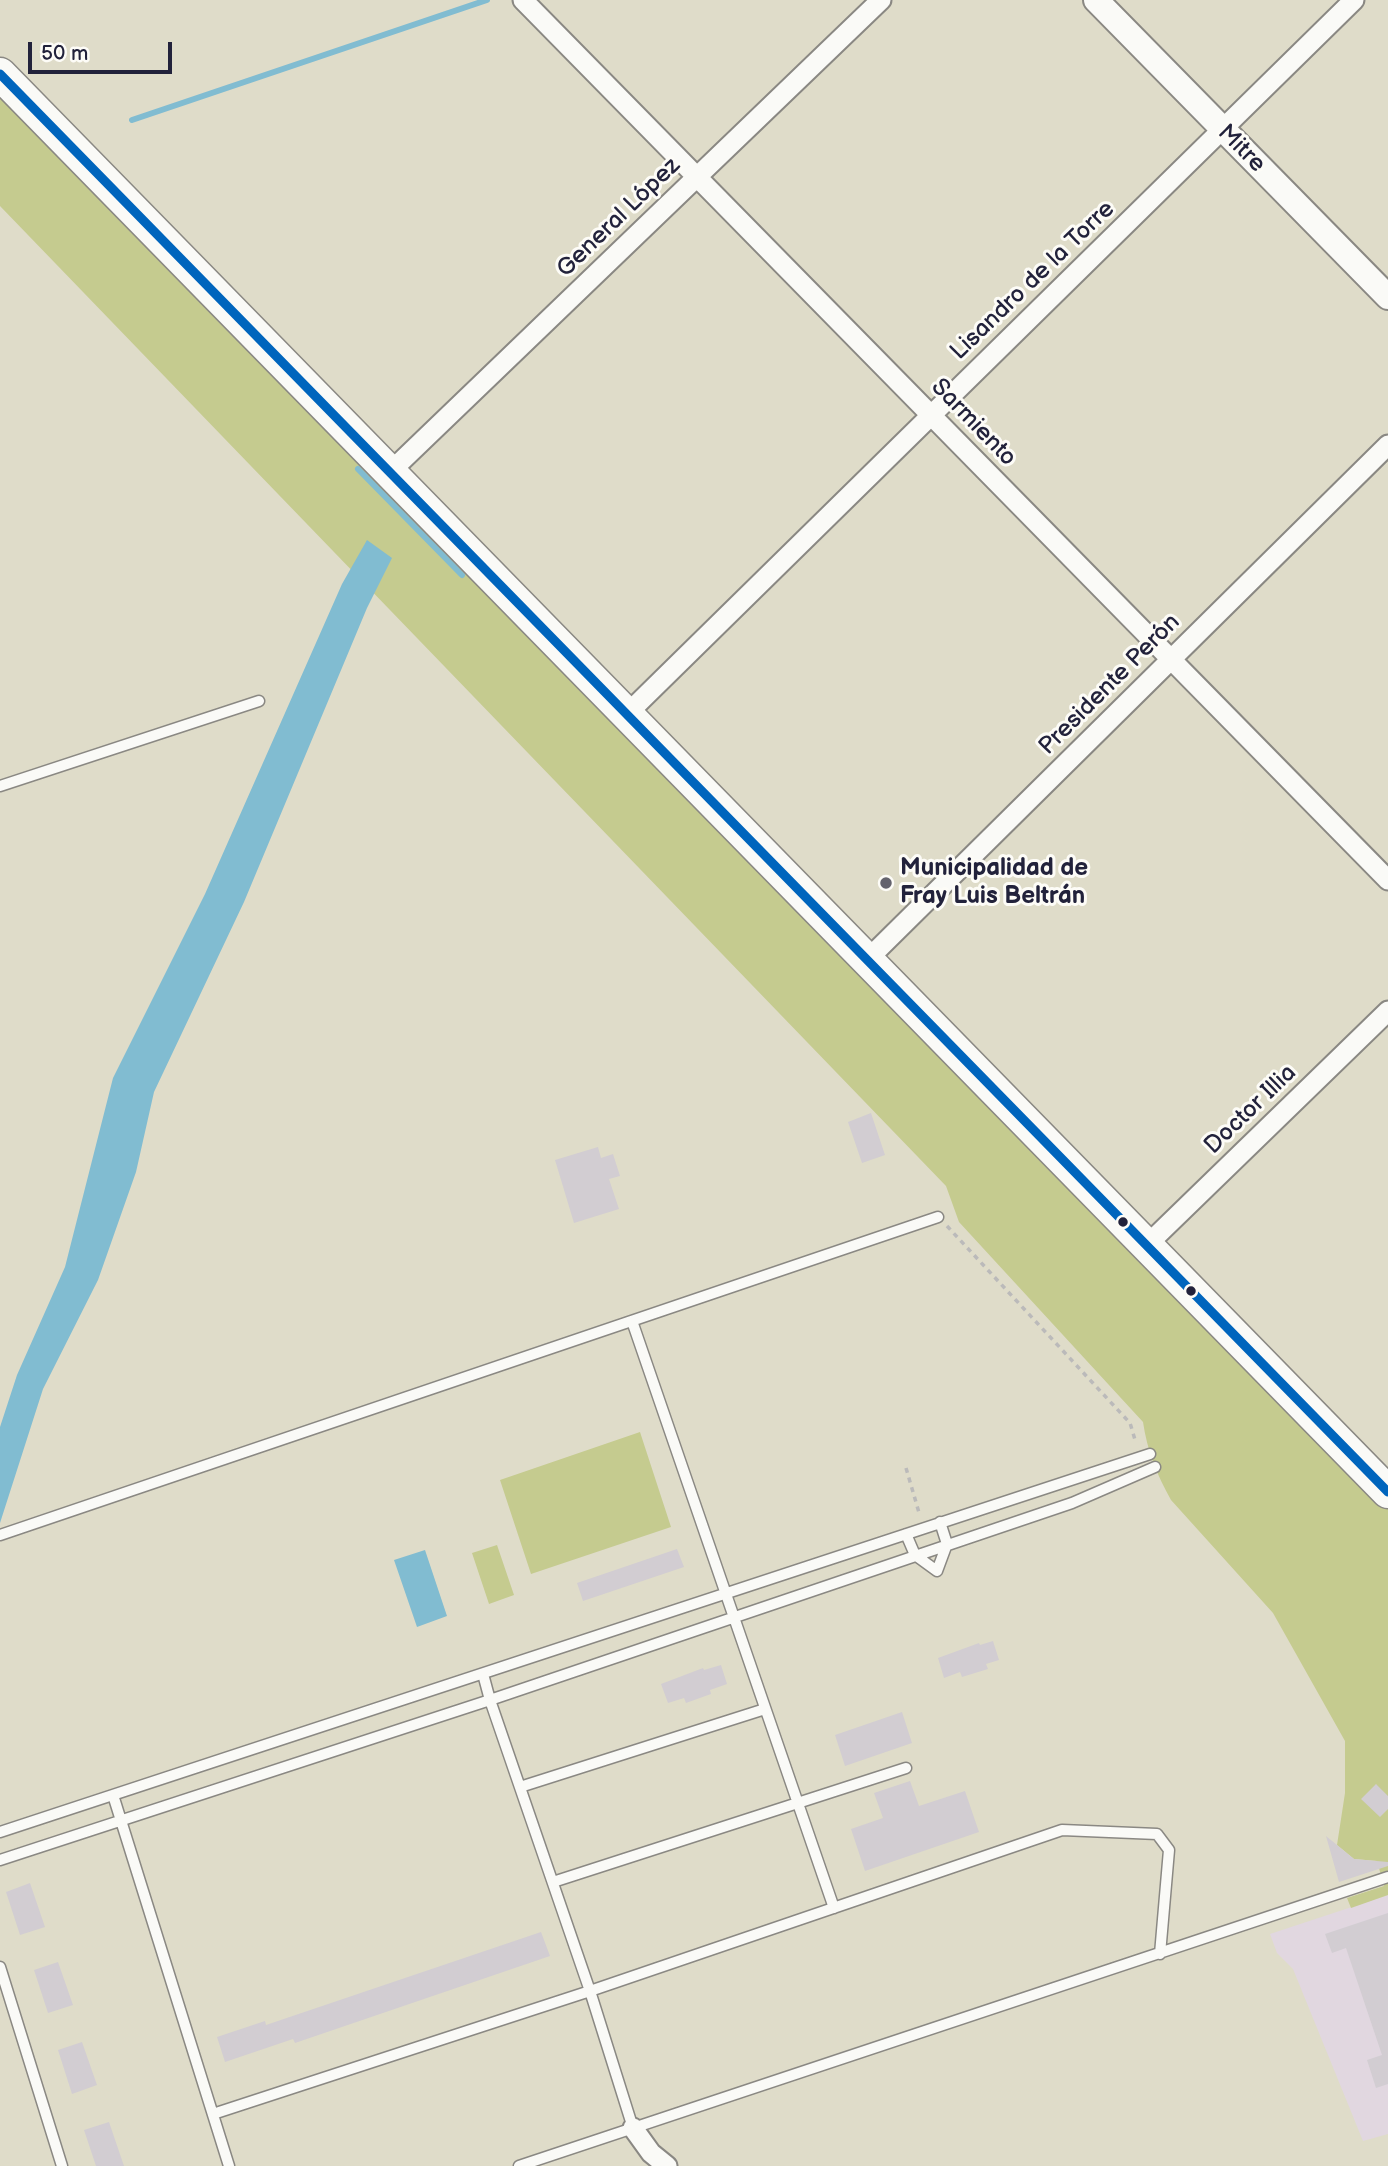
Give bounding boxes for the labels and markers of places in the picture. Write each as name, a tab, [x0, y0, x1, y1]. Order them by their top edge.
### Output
place label: Municipalidad de Fray Luis Beltrán	[900, 855, 1088, 911]
marker: Municipalidad de Fray Luis Beltrán	[878, 875, 894, 891]
unlabelled marker	[1116, 1215, 1130, 1229]
unlabelled marker	[1184, 1284, 1198, 1298]

